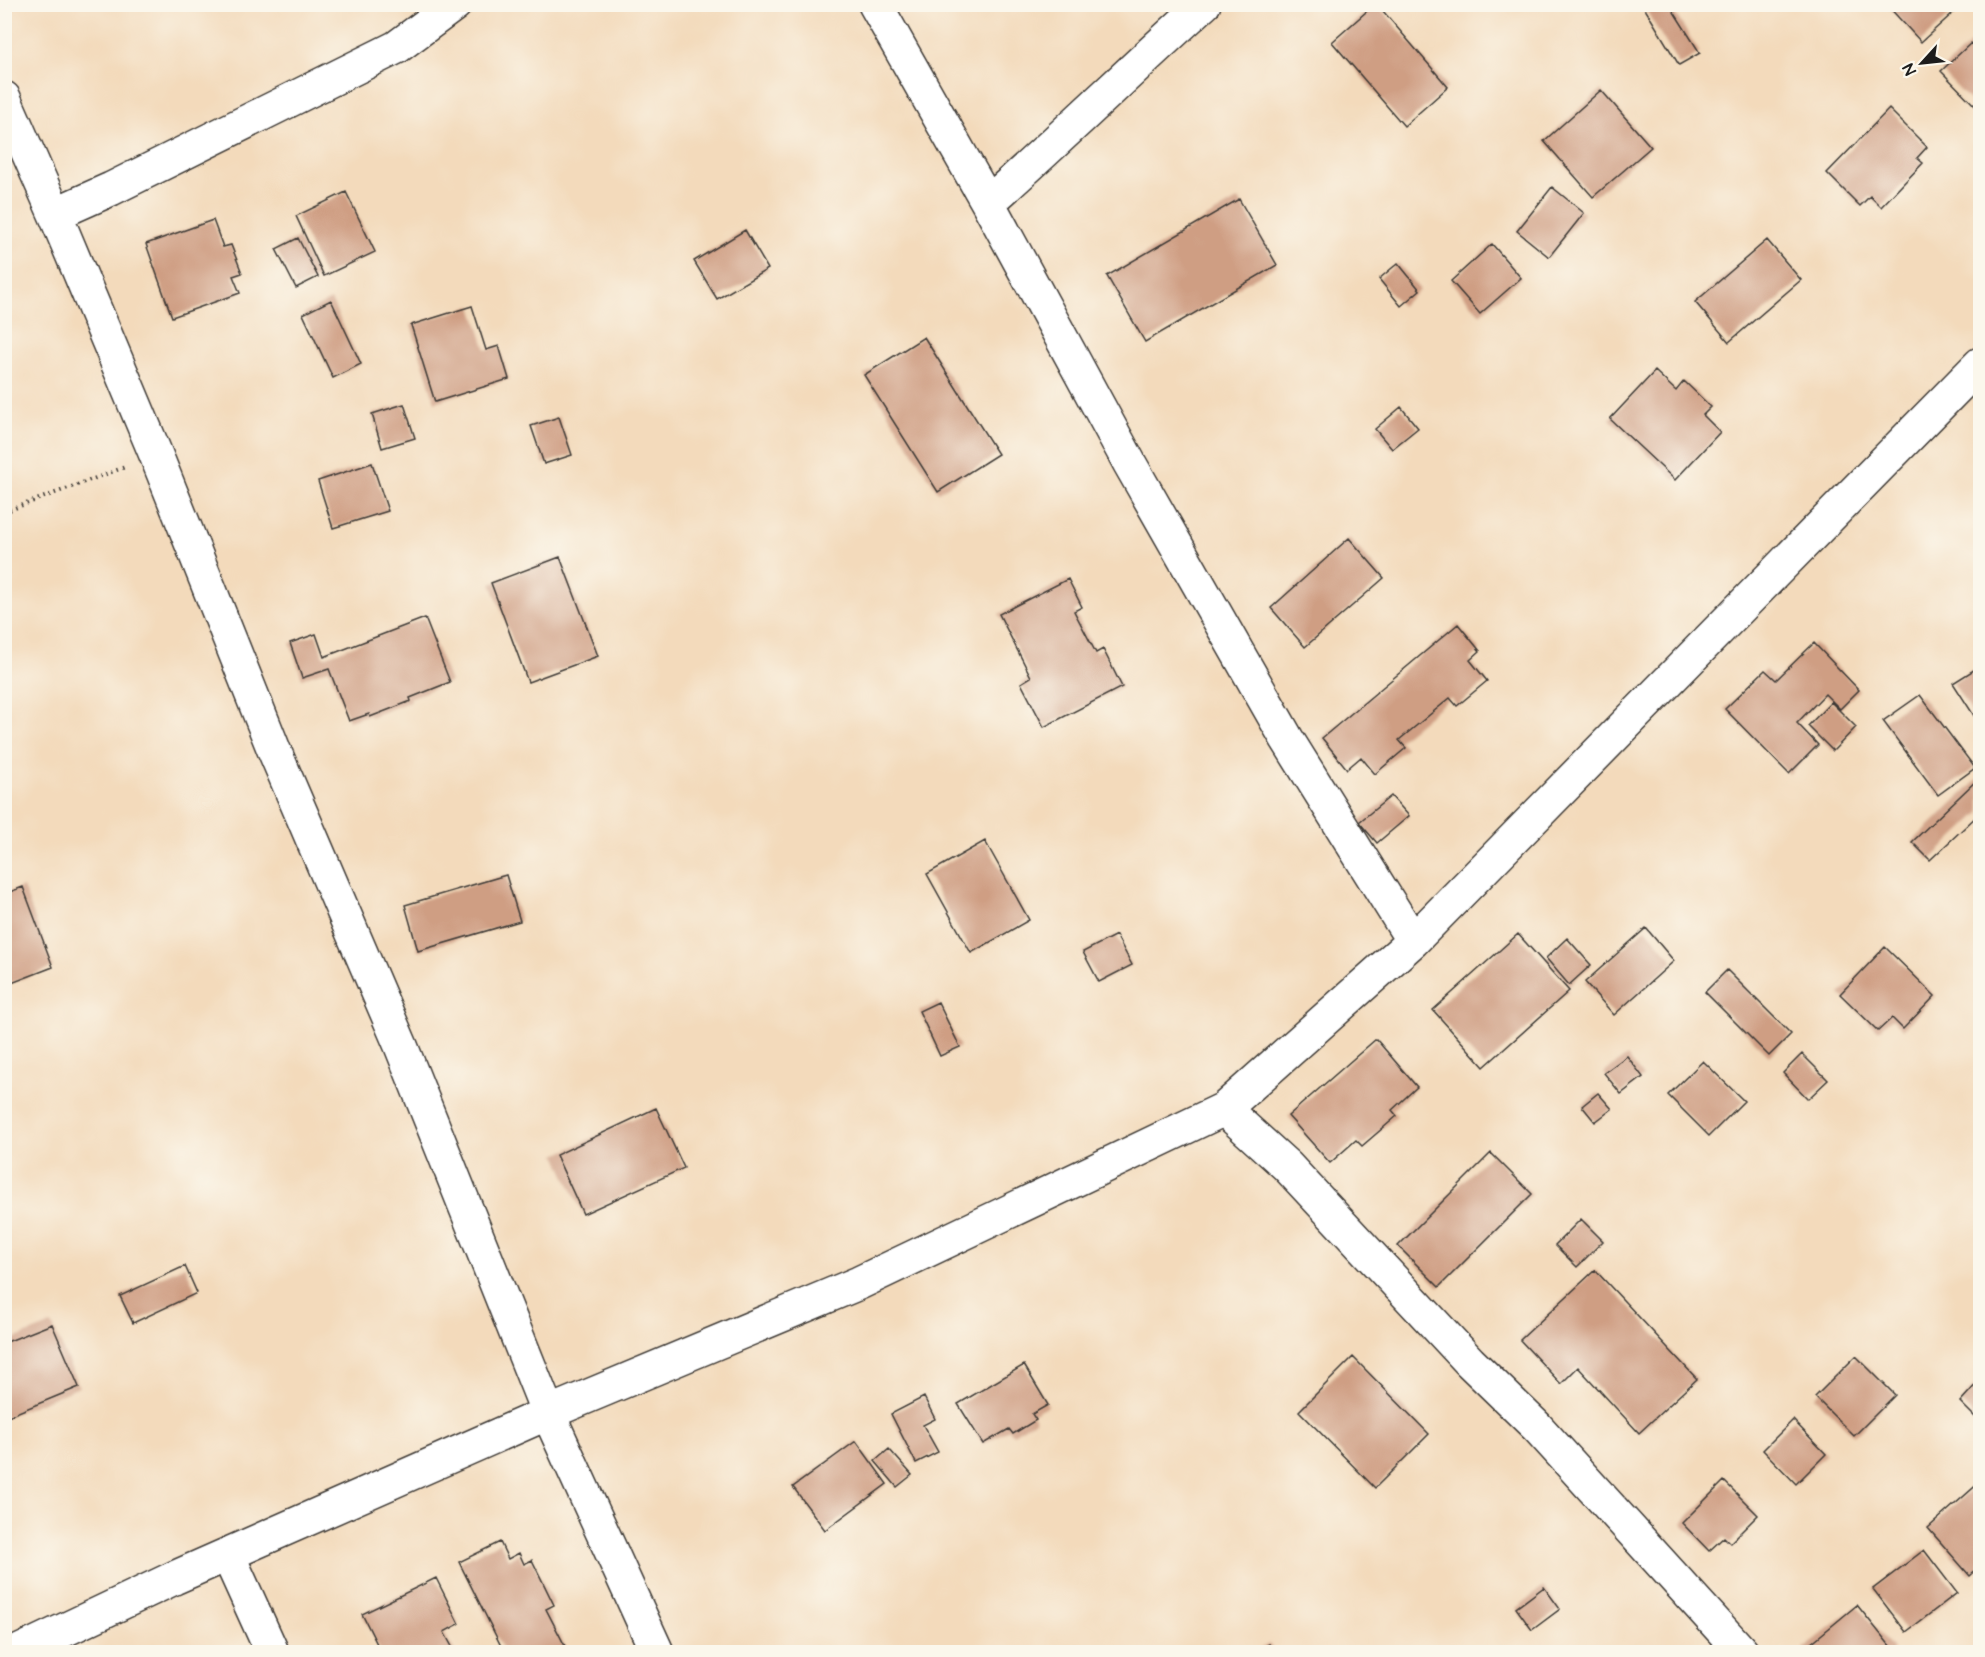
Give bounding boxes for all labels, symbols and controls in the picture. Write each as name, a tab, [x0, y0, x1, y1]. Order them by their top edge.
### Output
north arrow	[1892, 33, 1952, 93]
text: N	[1897, 60, 1922, 79]

